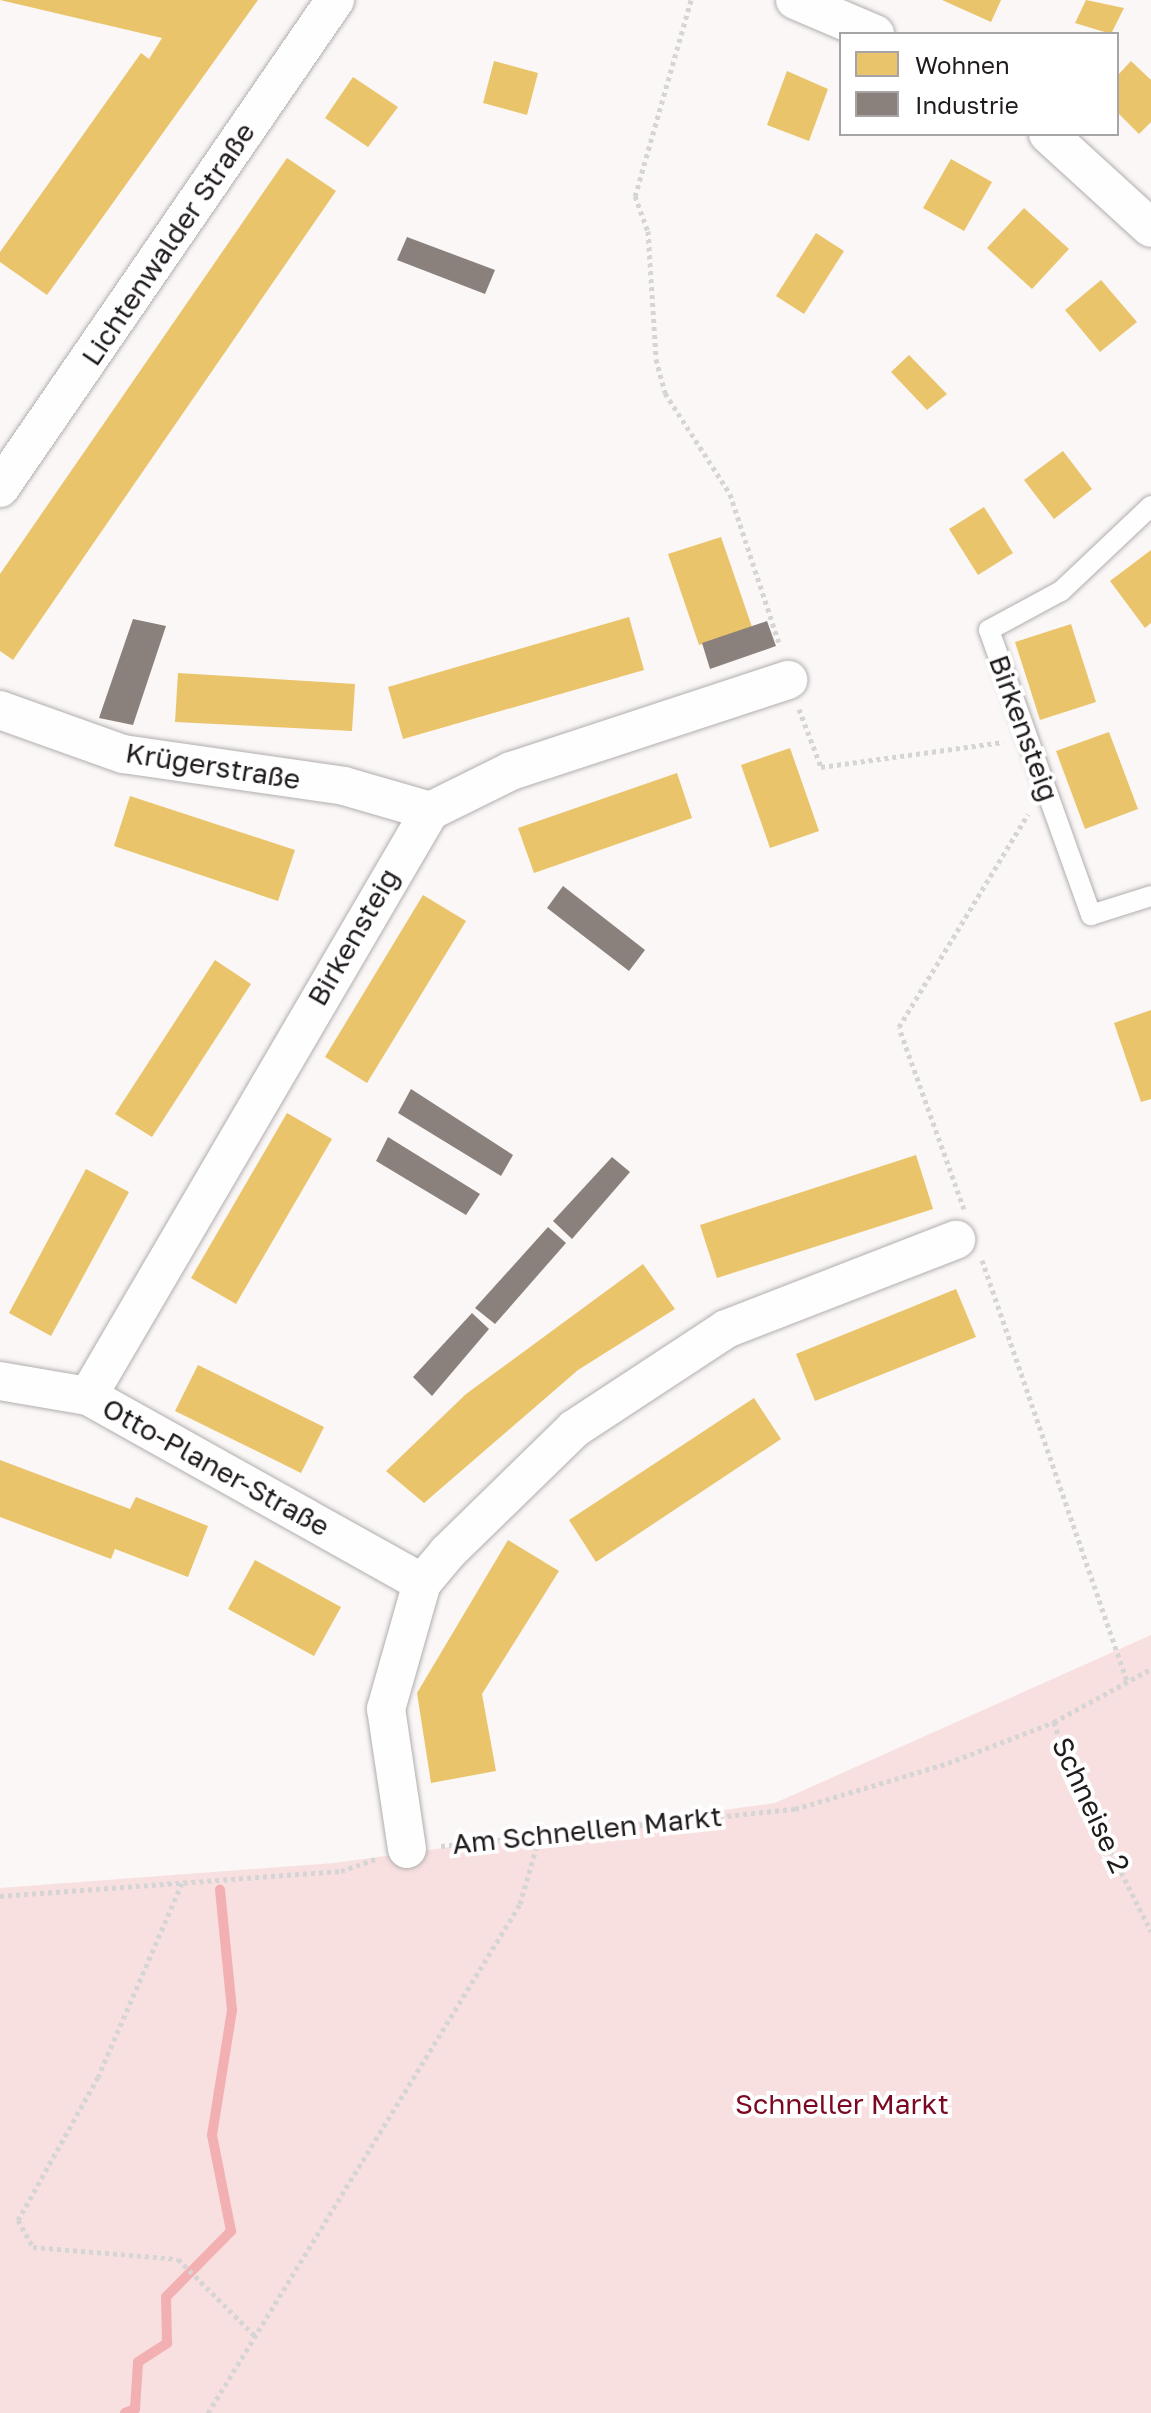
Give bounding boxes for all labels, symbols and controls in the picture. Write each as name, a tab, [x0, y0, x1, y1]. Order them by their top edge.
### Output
legend	[839, 32, 1119, 136]
text: Wohnen	[915, 50, 1010, 79]
text: Industrie	[915, 90, 1019, 119]
street label: Lichtenwalder Straße	[74, 116, 262, 372]
street label: Birkensteig	[982, 650, 1066, 806]
street label: Krügerstraße	[123, 736, 303, 796]
street label: Birkensteig	[300, 862, 406, 1012]
street label: Otto-Planer-Straße	[97, 1391, 335, 1543]
street label: Schneise 2	[1045, 1732, 1137, 1878]
street label: Am Schnellen Markt	[451, 1799, 723, 1861]
park label: Schneller Markt	[735, 2087, 949, 2121]

